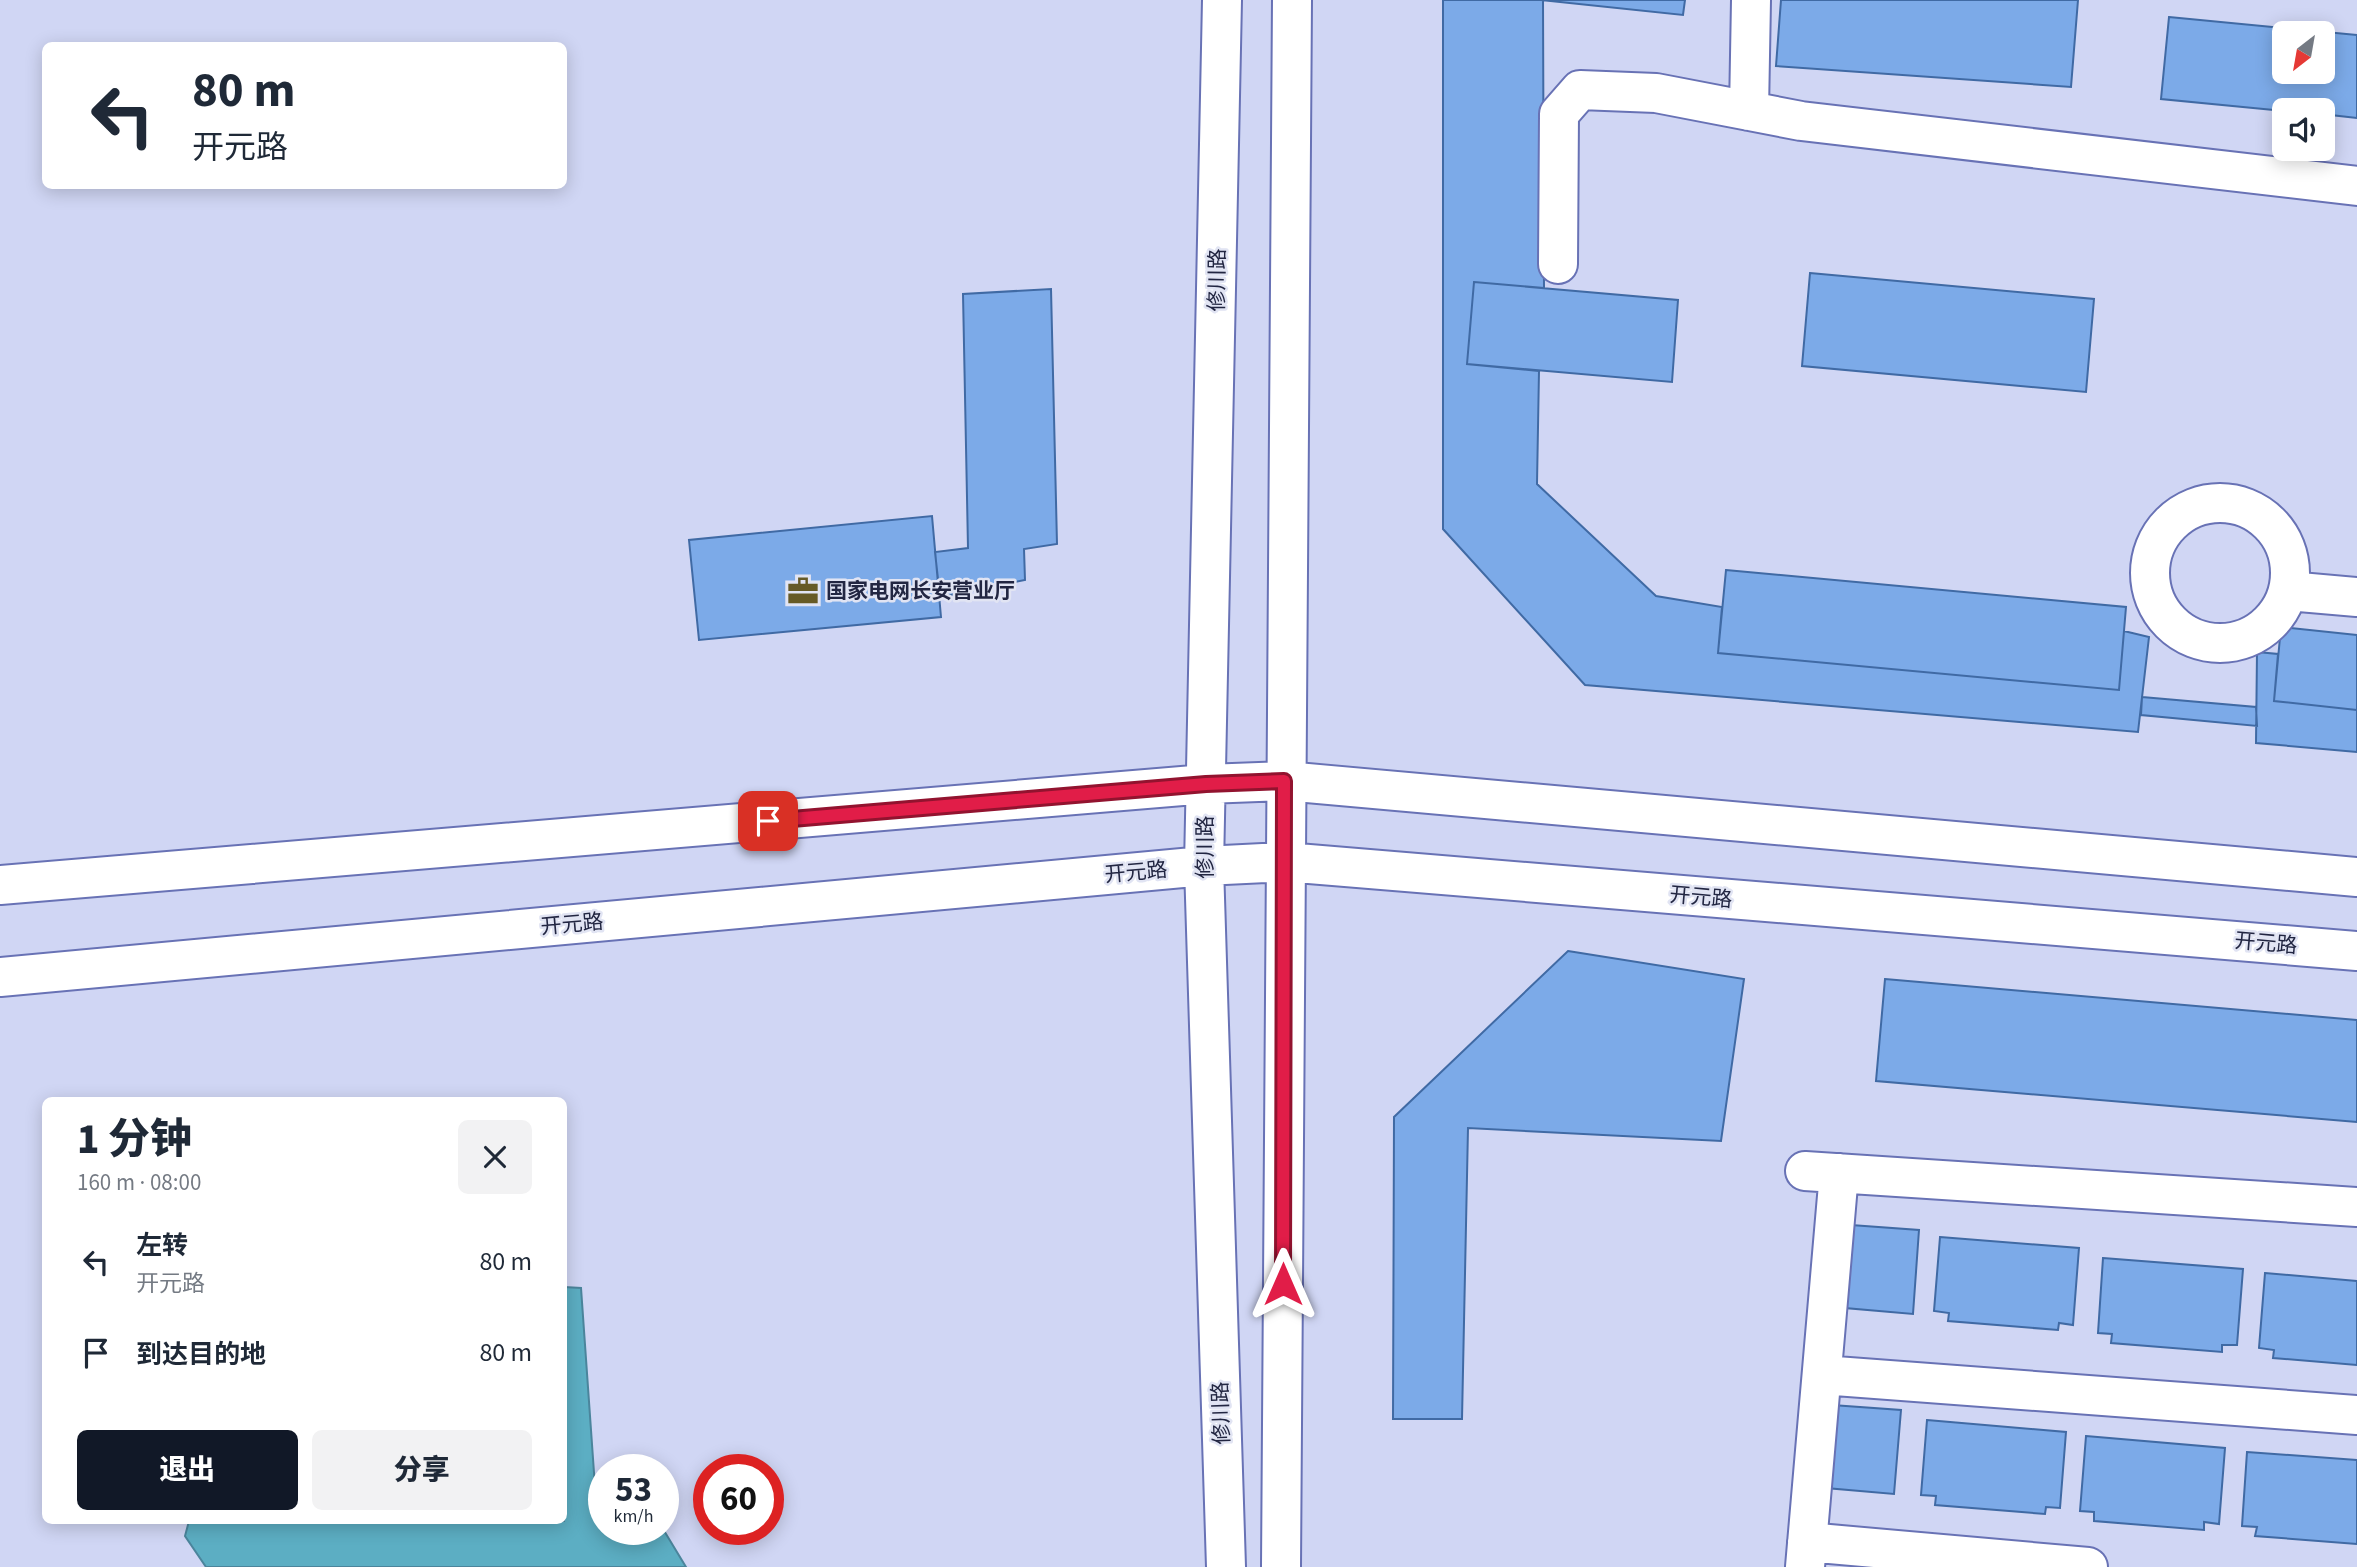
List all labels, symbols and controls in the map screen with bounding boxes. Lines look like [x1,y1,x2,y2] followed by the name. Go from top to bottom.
[2272,21,2334,84] north arrow
[2272,21,2335,161] map controls
[192,56,296,126] text: 80 m
[77,70,168,161] icon: left
[2272,98,2335,161] button: sound
[192,125,288,171] text: 开元路
[1201,248,1233,312] street label: 修川路
[786,574,820,608] office icon: 国家电网长安营业厅
[826,576,1015,606] place label: 国家电网长安营业厅
[738,791,798,851] pin
[749,802,787,840] icon: arrive
[1190,816,1220,879] street label: 修川路
[1103,854,1169,890] street label: 开元路
[1668,879,1734,915] street label: 开元路
[539,906,605,942] street label: 开元路
[2233,925,2299,961] street label: 开元路
[77,1110,192,1170] text: 1 分钟
[458,1120,532,1194] button: close
[77,1166,201,1199] text: 160 m · 08:00
[136,1227,188,1264] text: 左转
[77,1243,115,1281] icon: left
[479,1243,532,1280] text: 80 m
[1246,1247,1320,1321] position arrow
[136,1267,205,1300] text: 开元路
[77,1334,115,1372] icon: arrive
[479,1334,532,1371] text: 80 m
[136,1336,266,1373] text: 到达目的地
[1205,1381,1237,1445] street label: 修川路
[77,1430,298,1510] button: 退出
[312,1430,532,1510] button: 分享
[693,1454,784,1545] speed limit sign: 60
[615,1465,652,1515] text: 53
[614,1504,653,1529] text: km/h

